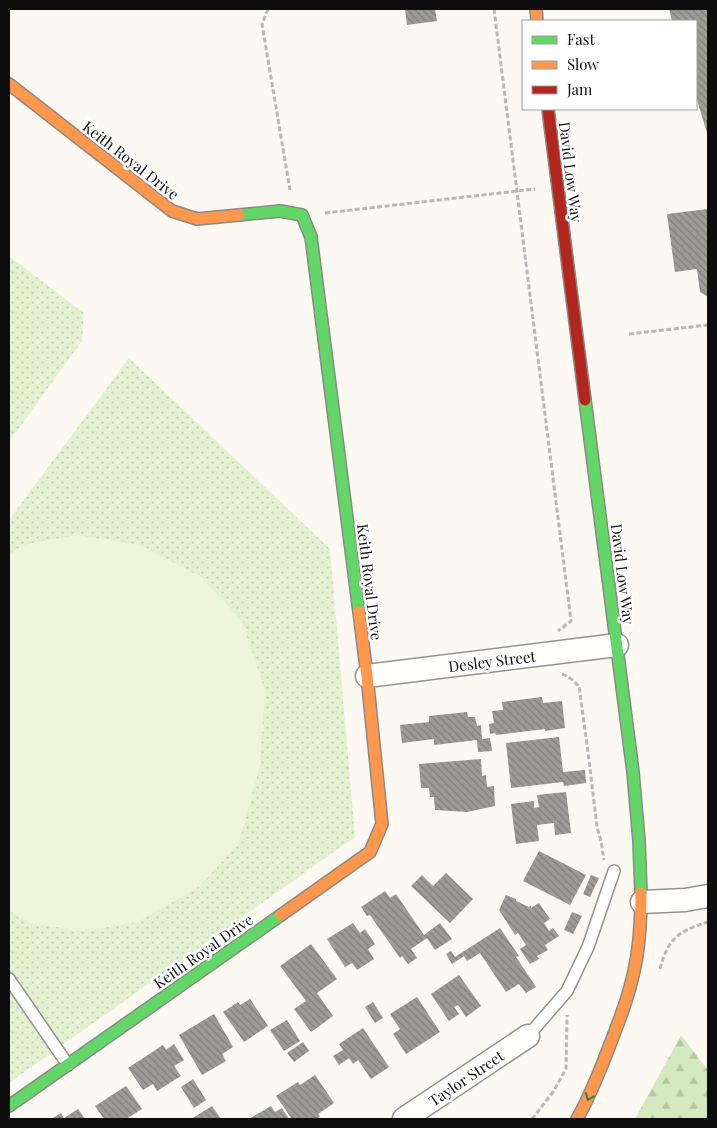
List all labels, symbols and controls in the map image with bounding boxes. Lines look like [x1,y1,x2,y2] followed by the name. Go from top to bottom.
[522,20,697,110] legend
[567,29,596,49] text: Fast
[567,54,599,74] text: Slow
[566,79,593,99] text: Jam
[79,116,183,204] street label: Keith Royal Drive
[555,120,587,224] street label: David Low Way
[607,522,639,626] street label: David Low Way
[353,523,387,641] street label: Keith Royal Drive
[447,646,538,676] street label: Desley Street
[149,909,257,993] street label: Keith Royal Drive
[425,1045,508,1110] street label: Taylor Street
[585,1092,595,1101] one-way arrow

